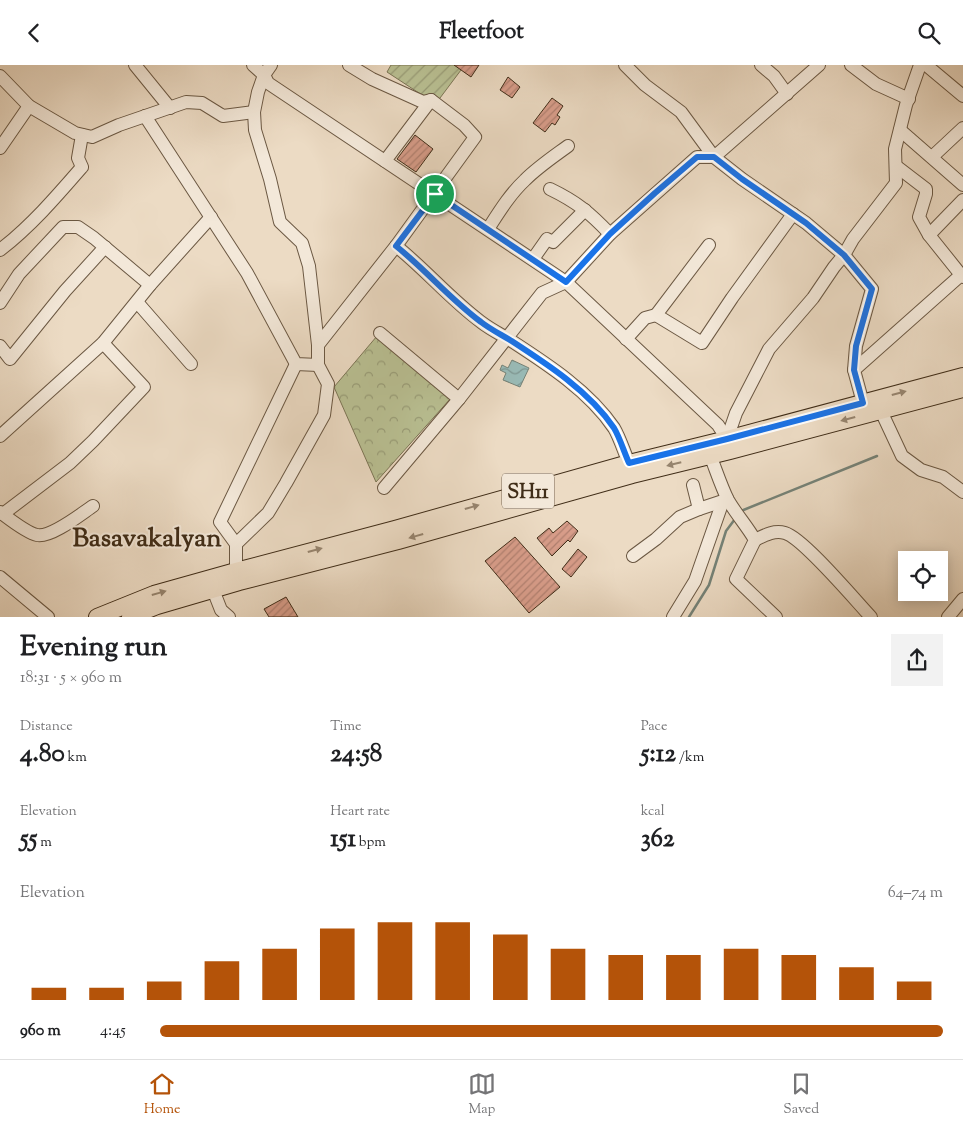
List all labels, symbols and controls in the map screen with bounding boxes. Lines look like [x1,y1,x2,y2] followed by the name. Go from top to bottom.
[439,17,524,49] text: Fleetfoot
[20,19,48,47] icon: back
[915,19,943,47] icon: search
[414,173,456,215] pin
[421,180,449,208] icon: arrive
[892,389,907,397] one-way arrow
[841,416,856,424] one-way arrow
[666,460,682,468] one-way arrow
[502,473,554,509] road number: SH11
[465,503,480,511] one-way arrow
[72,521,222,558] district label: Basavakalyan
[409,532,424,540] one-way arrow
[308,546,323,554] one-way arrow
[898,551,948,601] map controls
[898,551,948,601] button: locate
[151,589,166,597] one-way arrow
[20,628,167,668] text: Evening run
[891,634,943,686] button: share
[20,667,122,690] text: 18:31 · 5 × 960 m
[20,717,73,737] text: Distance
[330,717,361,737] text: Time
[641,717,667,737] text: Pace
[20,737,65,773] text: 4.80
[330,737,382,773] text: 24:58
[641,737,676,773] text: 5:12
[65,748,87,768] text: km
[676,748,704,768] text: /km
[20,802,77,822] text: Elevation
[330,802,390,822] text: Heart rate
[641,802,665,822] text: kcal
[20,822,37,858] text: 55
[330,822,356,858] text: 151
[641,822,674,858] text: 362
[37,833,52,853] text: m
[356,833,386,853] text: bpm
[20,882,85,905] text: Elevation
[888,882,943,905] text: 64–74 m
[20,1020,61,1043] text: 960 m
[100,1020,126,1043] text: 4:45
[144,1070,180,1120] tab: Home
[468,1070,496,1120] tab: Map
[783,1070,819,1120] tab: Saved

